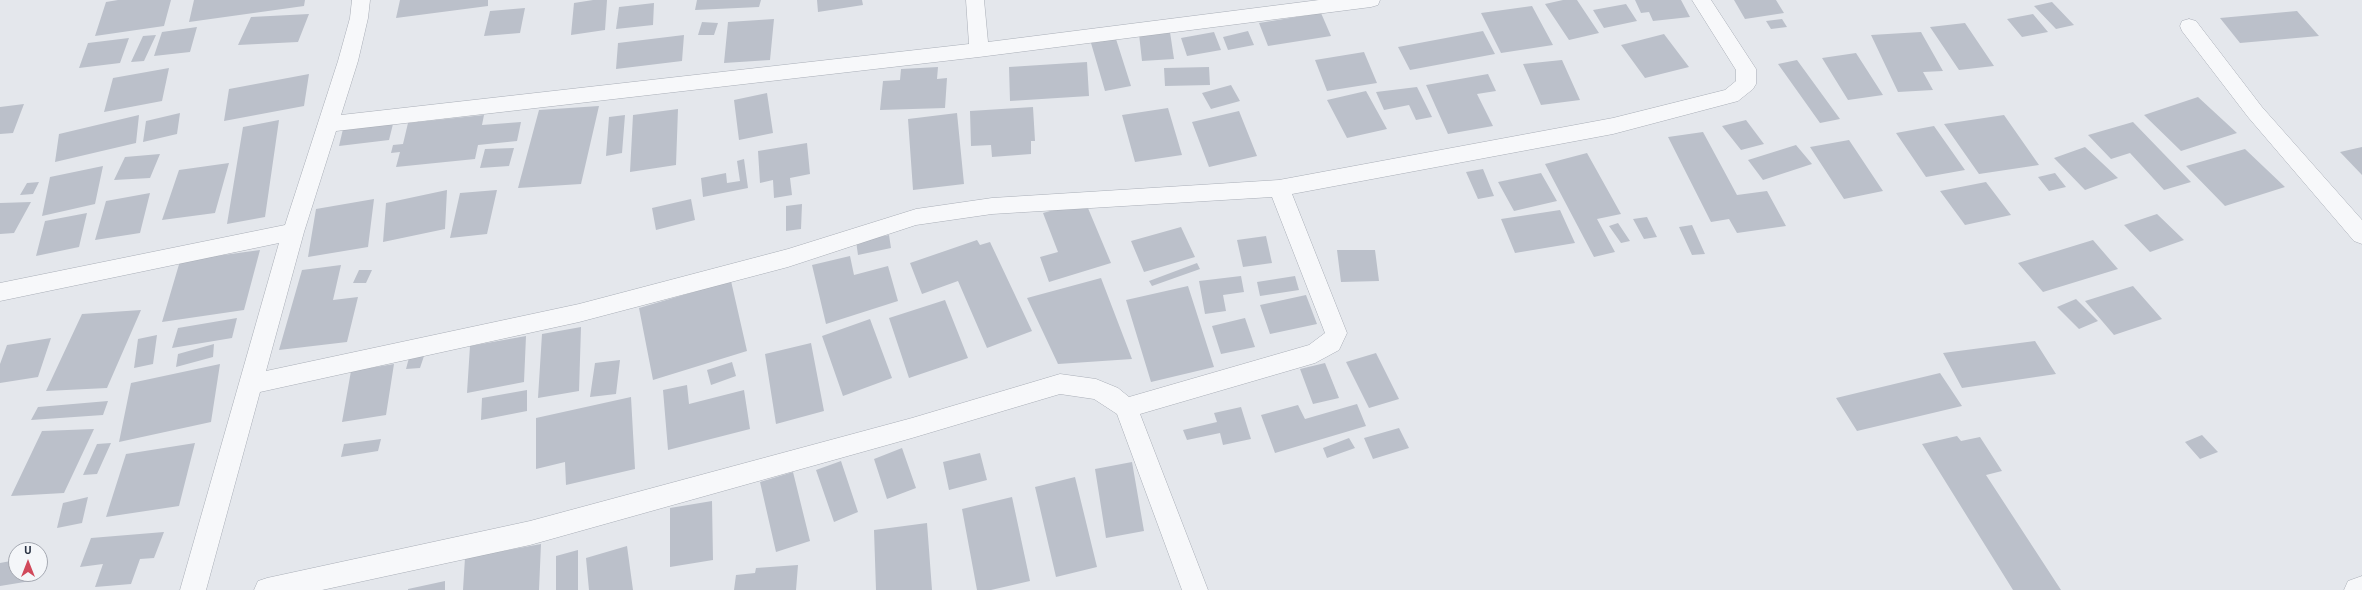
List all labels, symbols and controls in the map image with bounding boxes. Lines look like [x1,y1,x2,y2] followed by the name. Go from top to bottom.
[8,542,48,582] north arrow
[24,544,32,557] text: U

